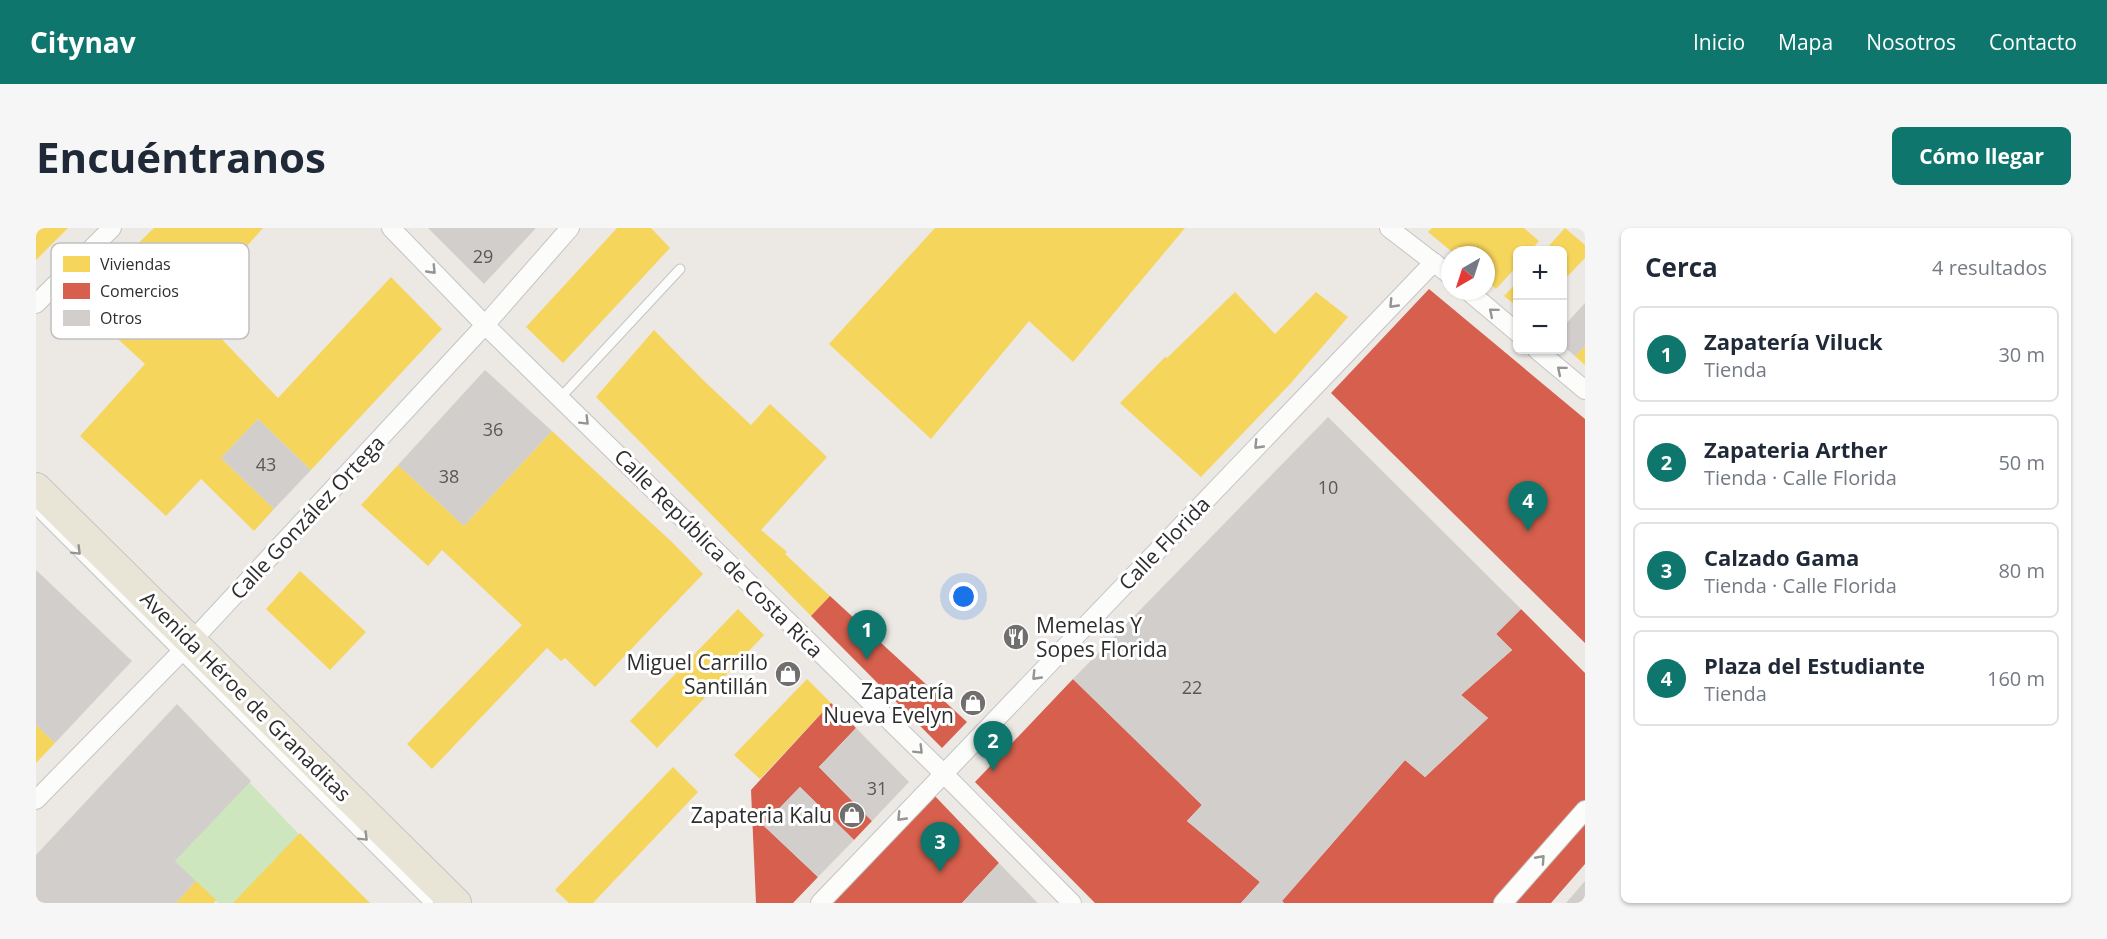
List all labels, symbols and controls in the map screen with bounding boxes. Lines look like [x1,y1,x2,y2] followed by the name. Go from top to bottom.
[30,23,136,61] text: Citynav
[1693,28,1745,56] text: Inicio
[1778,28,1833,56] text: Mapa
[1866,28,1956,56] text: Nosotros
[1989,28,2077,56] text: Contacto
[1892,127,2071,185] button: Cómo llegar
[36,128,326,185] text: Encuéntranos
[51,243,249,339] legend
[473,244,493,268] house number: 29
[1441,246,1495,300] north arrow
[1513,246,1567,354] map controls
[1513,246,1567,300] button: +
[1645,249,1718,285] text: Cerca
[100,253,171,275] text: Viviendas
[1932,254,2047,281] text: 4 resultados
[424,262,435,273] one-way arrow
[100,280,179,302] text: Comercios
[1390,296,1401,307] one-way arrow
[1513,300,1567,354] button: −
[100,307,142,329] text: Otros
[1489,308,1500,319] one-way arrow
[1704,326,1883,356] text: Zapatería Viluck
[1661,341,1672,368] text: 1
[1998,341,2045,368] text: 30 m
[1704,356,1767,383] text: Tienda
[1557,366,1568,377] one-way arrow
[578,414,589,425] one-way arrow
[483,417,503,441] house number: 36
[224,429,390,605] street label: Calle González Ortega
[1704,434,1888,464] text: Zapateria Arther
[1255,437,1266,448] one-way arrow
[609,443,829,663] street label: Calle República de Costa Rica
[1661,449,1672,476] text: 2
[1998,449,2045,476] text: 50 m
[256,452,276,476] house number: 43
[439,464,459,488] house number: 38
[1704,464,1897,491] text: Tienda · Calle Florida
[1318,475,1338,499] house number: 10
[1508,482,1548,531] pin: 4
[1112,490,1216,596] street label: Calle Florida
[1704,542,1859,572] text: Calzado Gama
[70,543,81,554] one-way arrow
[1661,557,1672,584] text: 3
[1998,557,2045,584] text: 80 m
[1704,572,1897,599] text: Tienda · Calle Florida
[949,582,978,611] your location
[135,585,357,807] street label: Avenida Héroe de Granaditas
[848,610,886,660] pin: 1
[1036,611,1167,663] place label: Memelas Y Sopes Florida
[1001,622,1031,652] restaurant icon: Memelas Y Sopes Florida
[626,648,768,700] place label: Miguel Carrillo Santillán
[1704,650,1925,680] text: Plaza del Estudiante
[773,659,803,689] shop icon: Miguel Carrillo Santillán
[1661,665,1672,692] text: 4
[1987,665,2045,692] text: 160 m
[1033,669,1044,680] one-way arrow
[1182,675,1202,699] house number: 22
[823,677,954,729] place label: Zapatería Nueva Evelyn
[1704,680,1767,707] text: Tienda
[958,688,988,718] shop icon: Zapatería Nueva Evelyn
[974,722,1012,771] pin: 2
[912,742,923,753] one-way arrow
[867,776,887,800] house number: 31
[837,800,867,830] shop icon: Zapateria Kalu
[691,801,832,829] place label: Zapateria Kalu
[898,810,909,821] one-way arrow
[920,822,960,872] pin: 3
[356,830,367,841] one-way arrow
[1534,855,1545,866] one-way arrow

